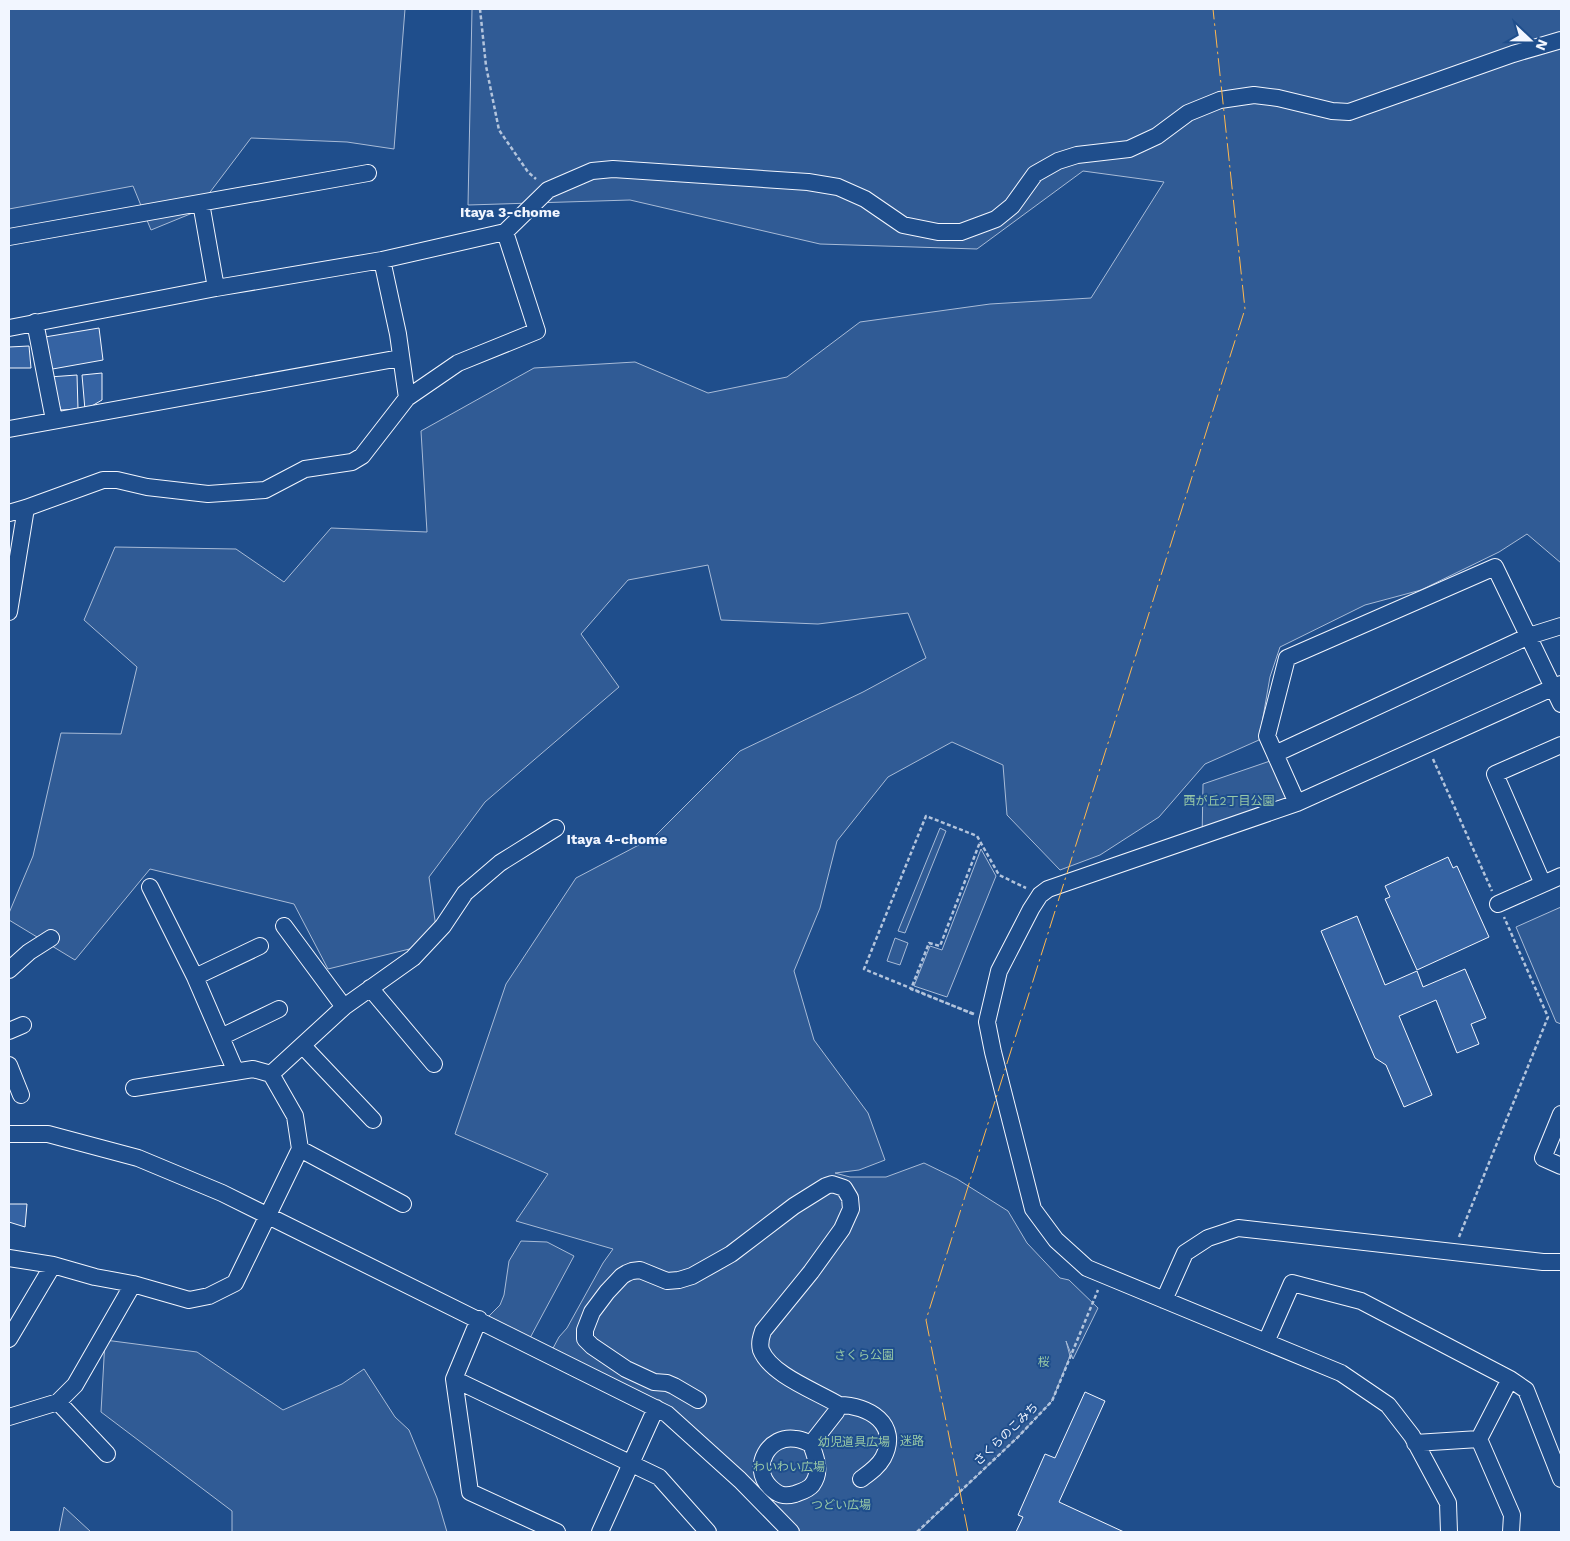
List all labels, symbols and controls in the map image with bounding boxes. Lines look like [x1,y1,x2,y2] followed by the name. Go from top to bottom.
[1505,15,1555,65] north arrow
[1533,37,1551,53] text: N
[460,204,560,220] district label: Itaya 3-chome
[1184,794,1275,808] park label: 西が丘2丁目公園
[567,831,667,847] district label: Itaya 4-chome
[834,1348,894,1362] park label: さくら公園
[1038,1355,1050,1369] park label: 桜
[971,1400,1041,1468] street label: さくらのこみち
[900,1434,924,1448] park label: 迷路
[818,1435,890,1449] park label: 幼児道具広場
[753,1460,825,1474] park label: わいわい広場
[811,1498,871,1512] park label: つどい広場

